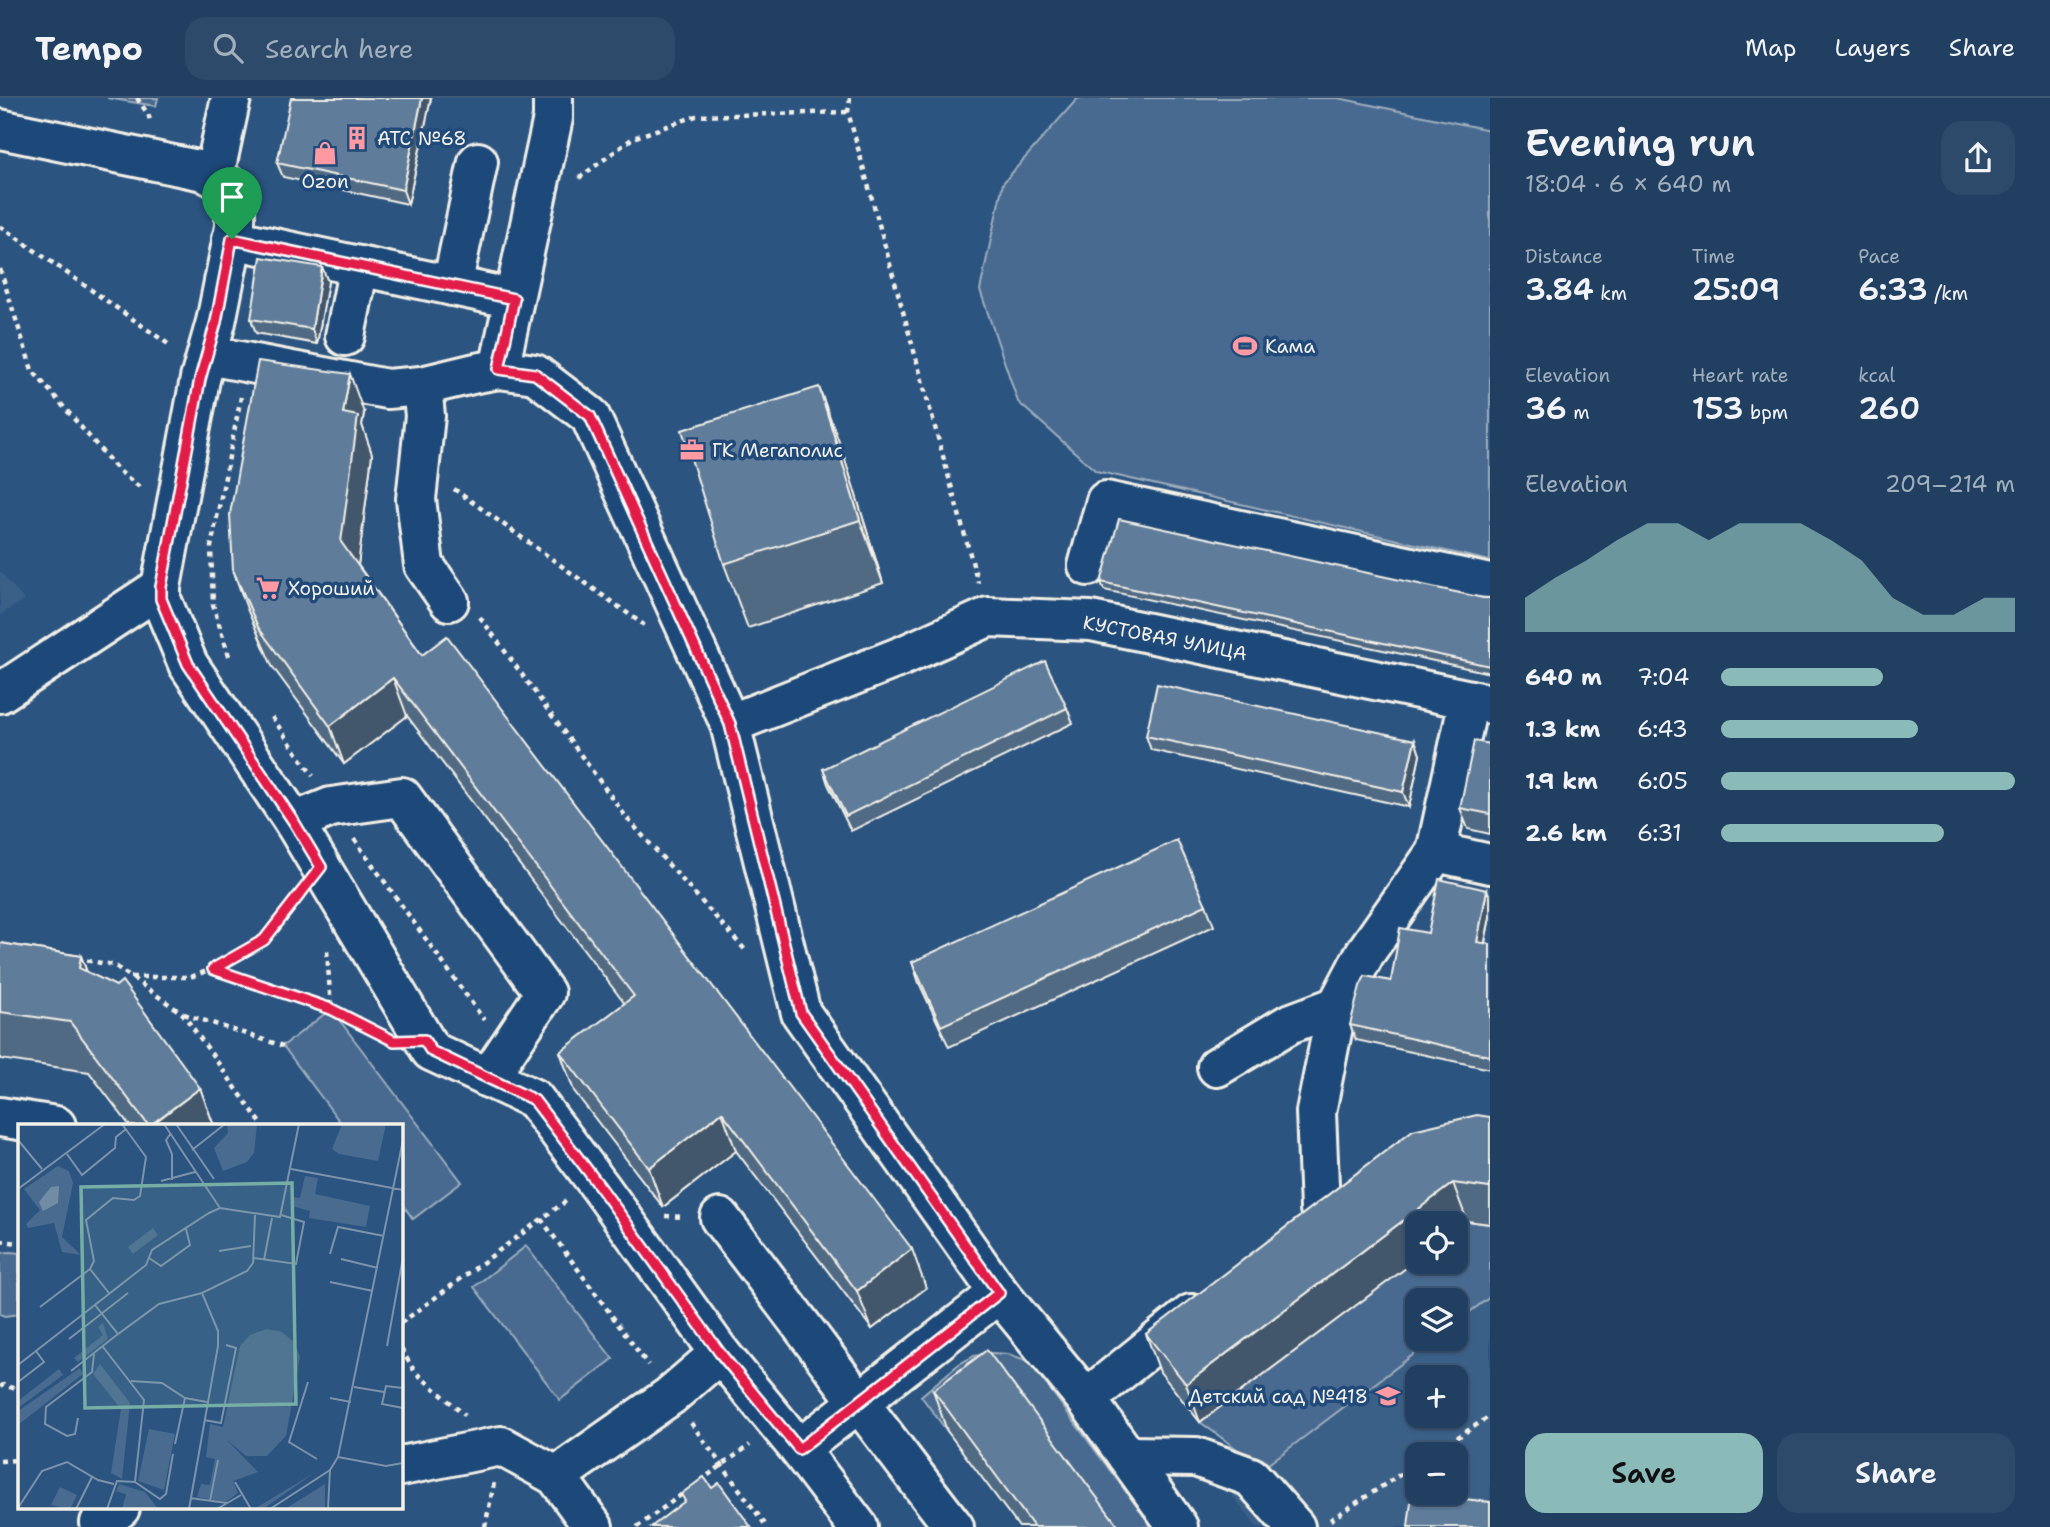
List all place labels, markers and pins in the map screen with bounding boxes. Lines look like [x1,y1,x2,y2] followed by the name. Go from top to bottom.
[343,124,371,152] building icon: АТС №68
[377,126,467,151] place label: АТС №68
[311,139,339,167] shop icon: Ozon
[202,167,262,239] pin
[301,169,349,194] place label: Ozon
[1231,332,1259,360] sports icon: Кама
[1265,334,1315,359] place label: Кама
[678,436,706,464] office icon: ГК Мегаполис
[712,438,843,463] place label: ГК Мегаполис
[254,574,282,602] supermarket icon: Хороший
[288,576,375,601] place label: Хороший
[1374,1382,1402,1410] school or university icon: Детский сад №418
[1188,1384,1368,1409] place label: Детский сад №418

